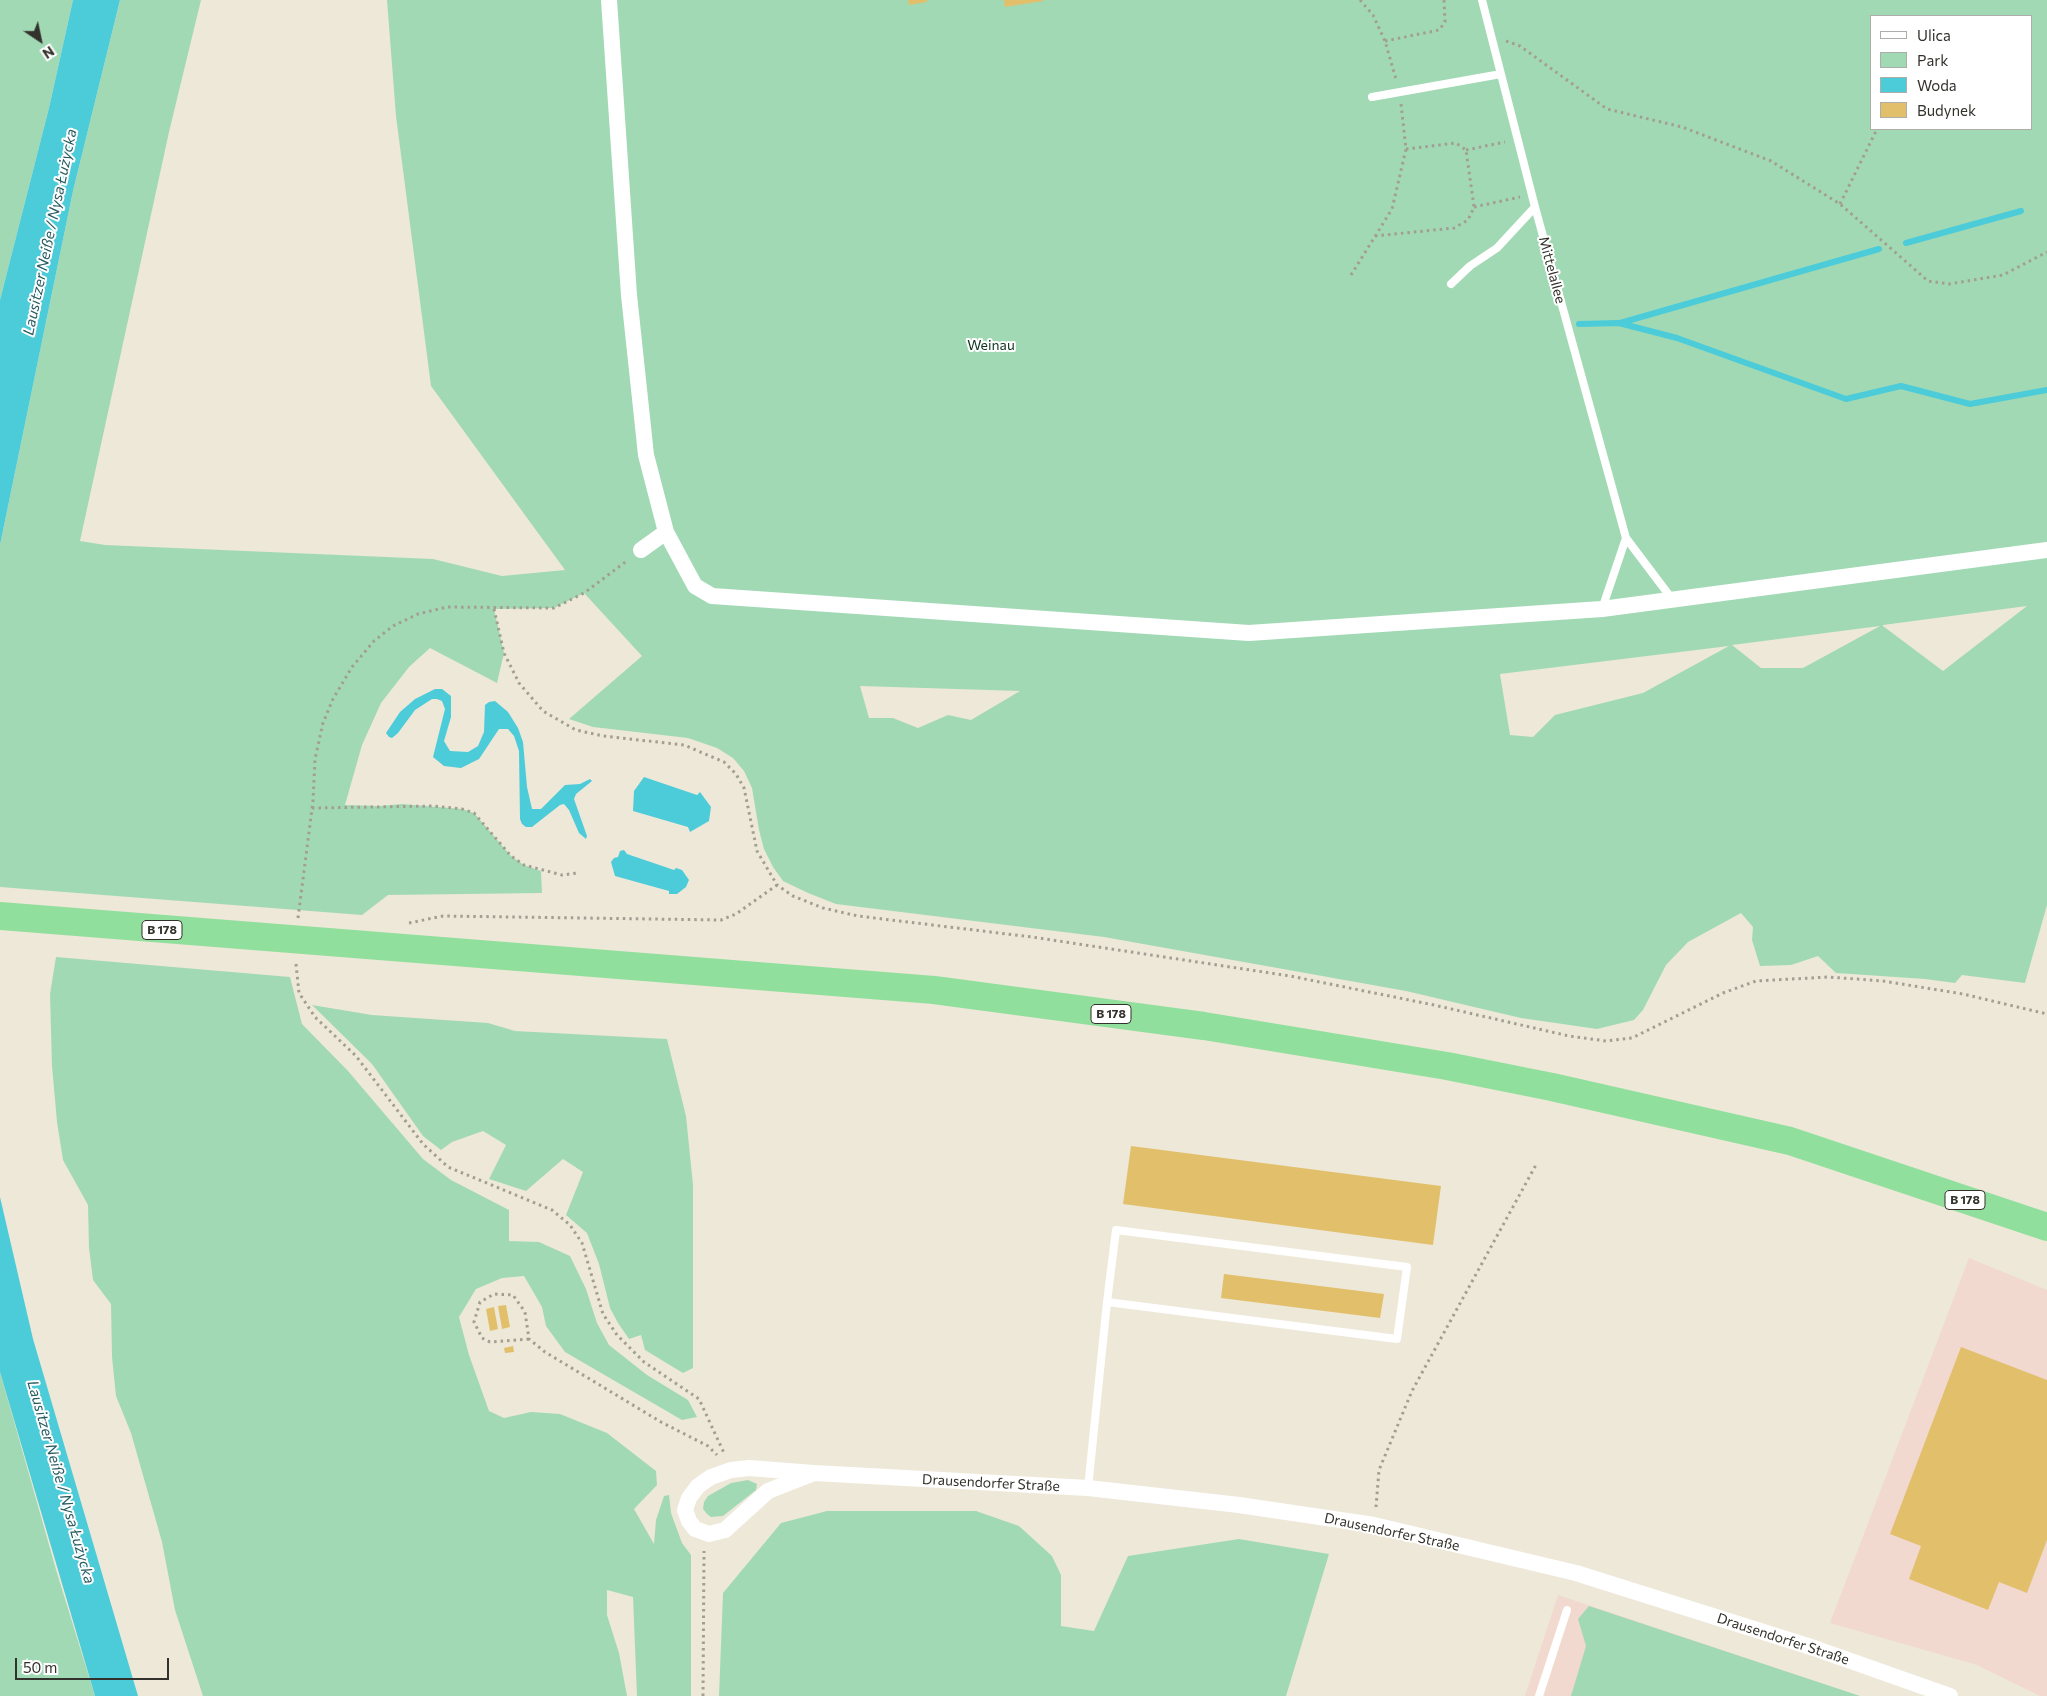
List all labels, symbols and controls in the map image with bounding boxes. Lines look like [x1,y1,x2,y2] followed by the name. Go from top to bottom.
[15,15,65,65] north arrow
[1870,15,2032,130] legend
[1917,26,1951,44] text: Ulica
[40,43,58,63] text: N
[1917,51,1948,69] text: Park
[1917,76,1957,94] text: Woda
[1917,101,1976,119] text: Budynek
[19,127,81,337] water label: Lausitzer Neiße / Nysa Łużycka
[1535,235,1569,305] street label: Mittelallee
[967,337,1015,353] park label: Weinau
[142,920,182,940] road number: B 178
[1091,1004,1131,1024] road number: B 178
[1945,1190,1985,1210] road number: B 178
[23,1378,99,1586] water label: Lausitzer Neiße / Nysa Łużycka
[922,1471,1060,1495] street label: Drausendorfer Straße
[1323,1509,1461,1555] street label: Drausendorfer Straße
[1715,1610,1851,1668] street label: Drausendorfer Straße
[18,1648,171,1680] scale bar
[23,1658,57,1676] text: 50 m

